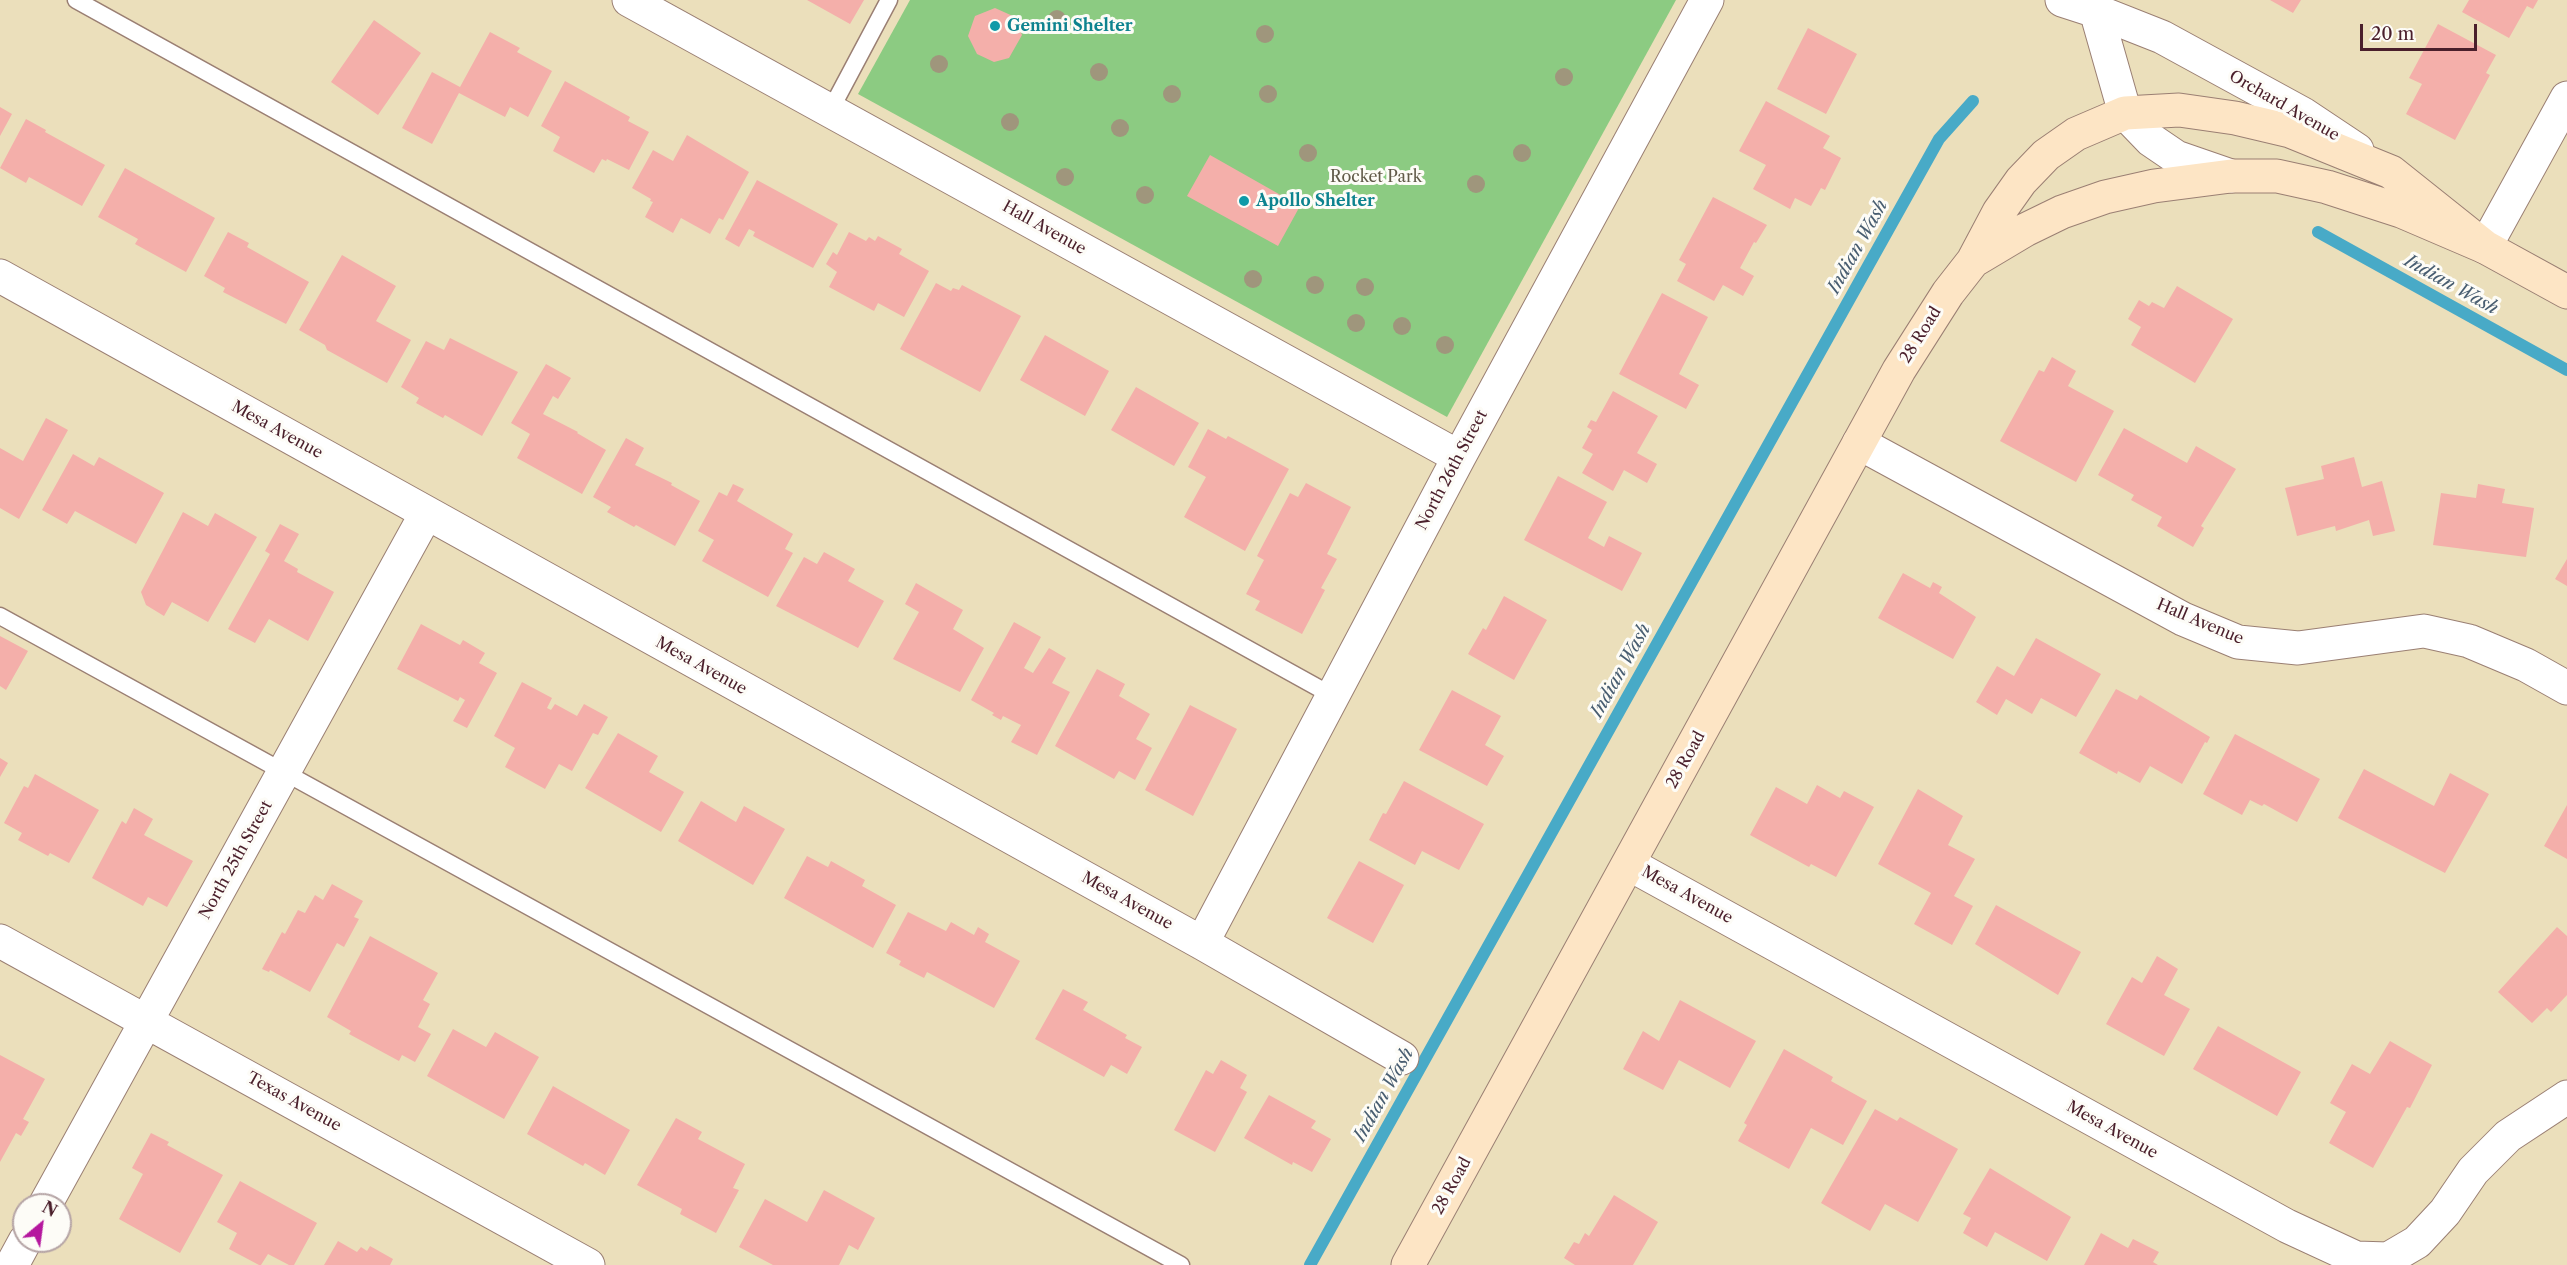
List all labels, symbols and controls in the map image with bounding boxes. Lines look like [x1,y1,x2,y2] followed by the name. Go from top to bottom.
[2363,12,2480,50] scale bar
[1007,16,1133,36] place label: Gemini Shelter
[988,19,1002,33] marker: Gemini Shelter
[2371,23,2414,45] text: 20 m
[2225,67,2343,145] street label: Orchard Avenue
[1330,167,1422,187] park label: Rocket Park
[1256,191,1375,211] place label: Apollo Shelter
[1237,194,1251,208] marker: Apollo Shelter
[1823,196,1893,298] water label: Indian Wash
[999,197,1089,259] street label: Hall Avenue
[2400,250,2502,320] water label: Indian Wash
[1896,303,1946,367] street label: 28 Road
[228,397,326,463] street label: Mesa Avenue
[1412,407,1492,533] street label: North 26th Street
[2154,595,2246,649] street label: Hall Avenue
[1586,620,1656,722] water label: Indian Wash
[652,633,750,699] street label: Mesa Avenue
[1662,728,1710,792] street label: 28 Road
[195,797,277,923] street label: North 25th Street
[1638,862,1736,928] street label: Mesa Avenue
[1078,868,1176,934] street label: Mesa Avenue
[1349,1044,1419,1146] water label: Indian Wash
[244,1068,344,1136] street label: Texas Avenue
[2063,1097,2161,1163] street label: Mesa Avenue
[1428,1154,1476,1218] street label: 28 Road
[12,1193,72,1253] north arrow
[39,1197,61,1221] text: N

